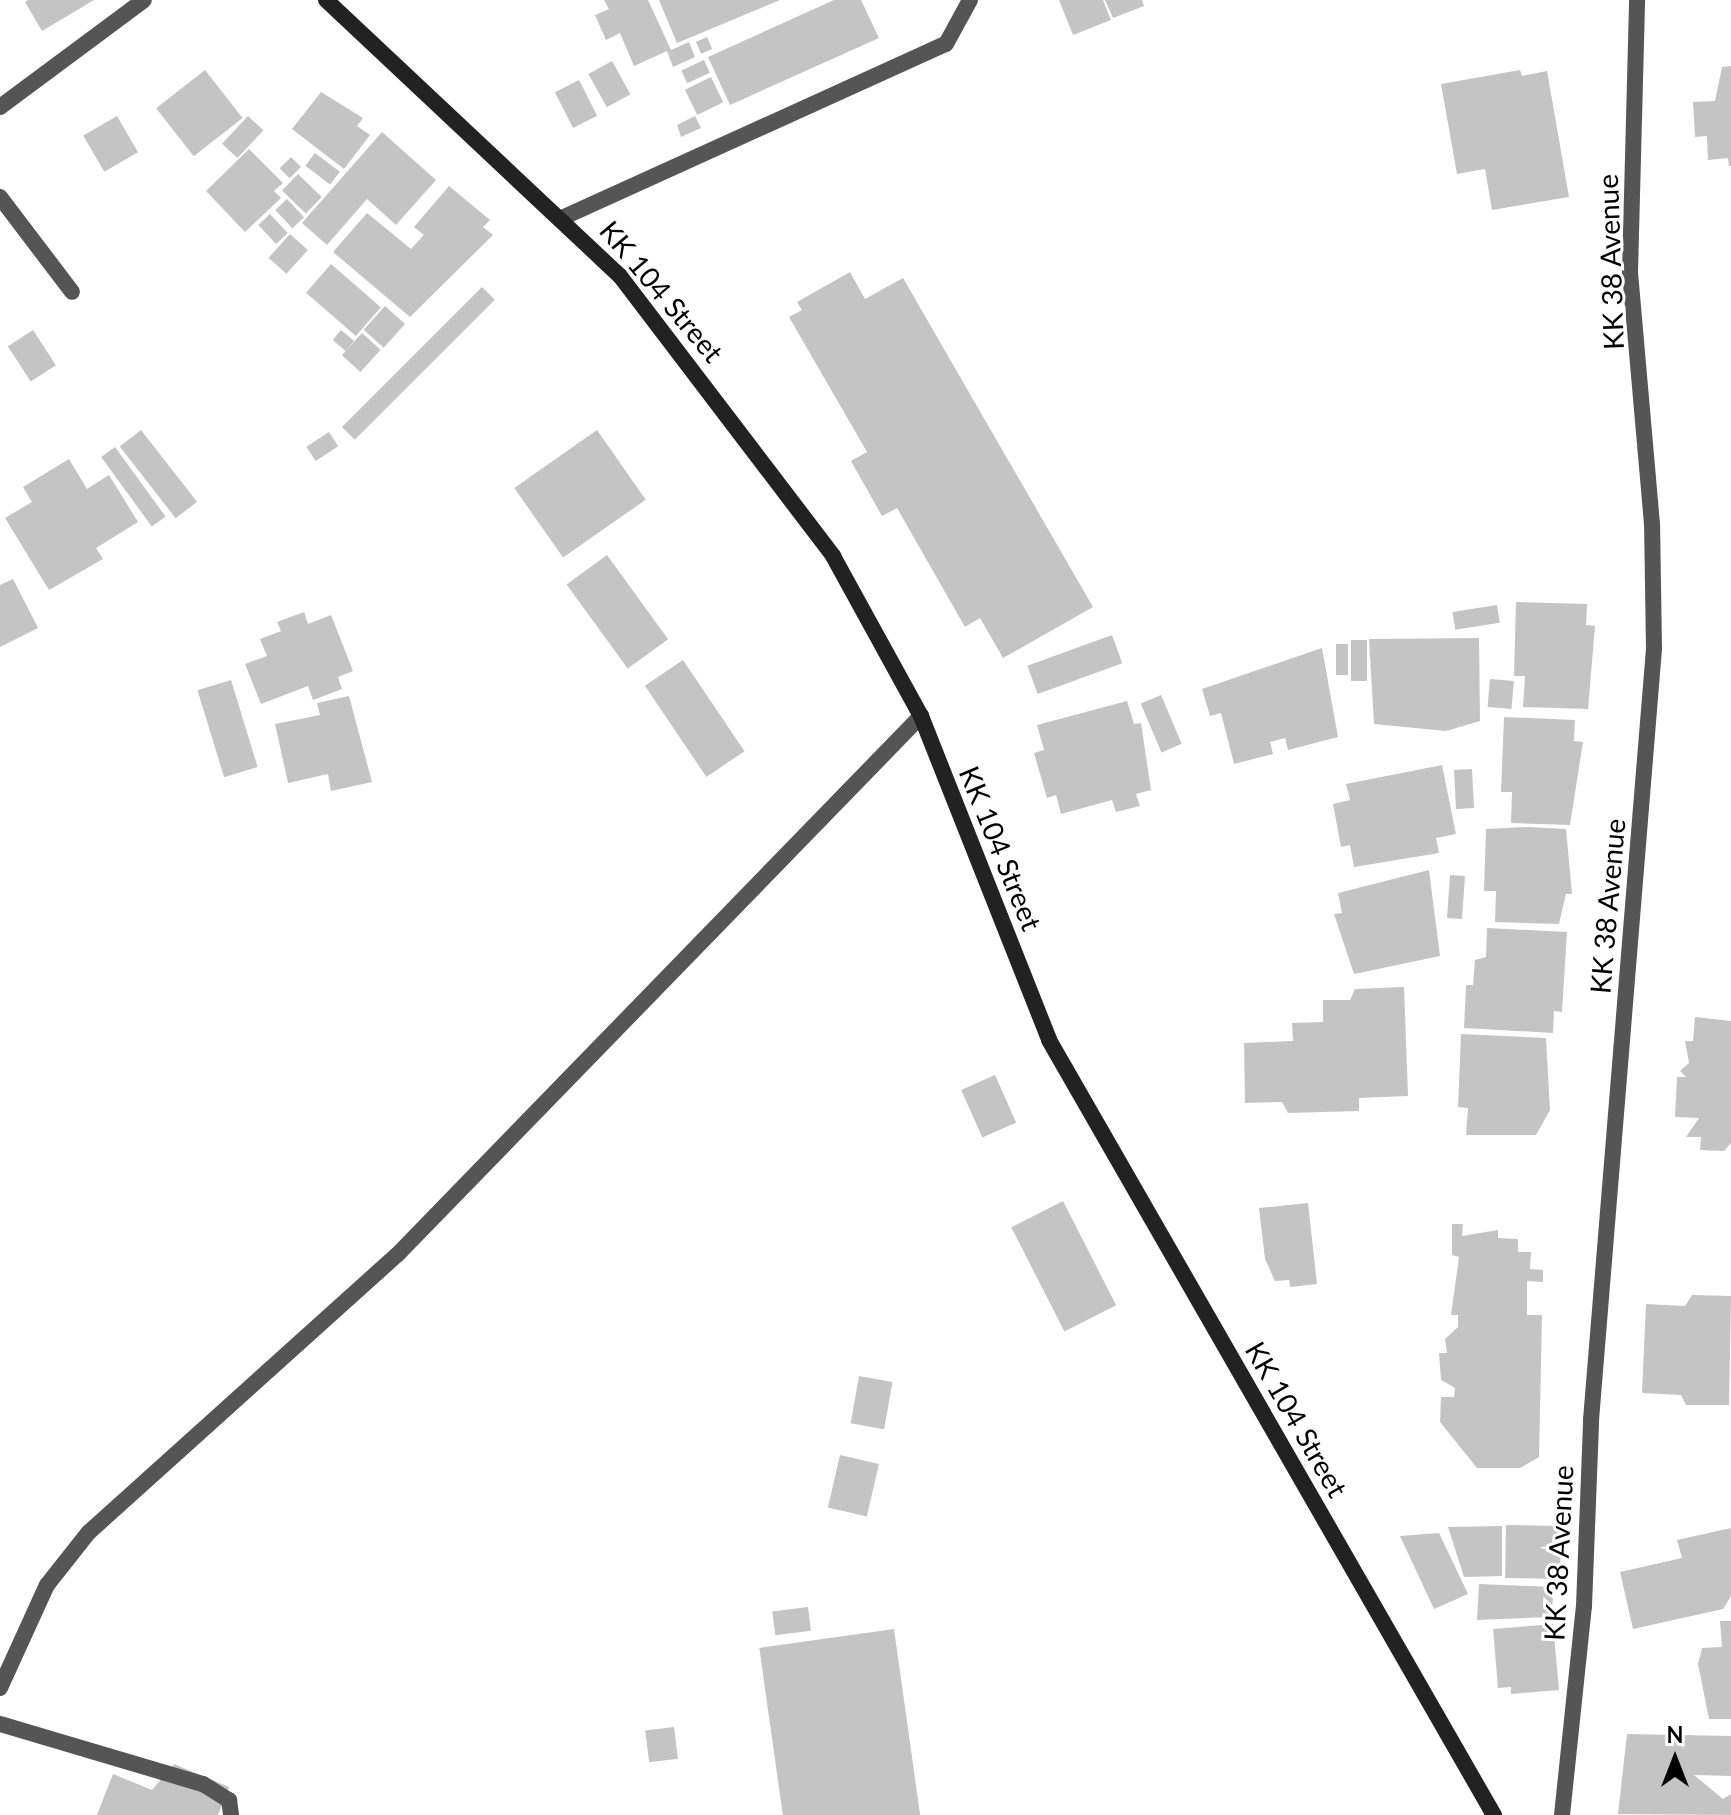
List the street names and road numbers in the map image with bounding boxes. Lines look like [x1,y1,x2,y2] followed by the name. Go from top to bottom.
[1590,173,1630,351] street label: KK 38 Avenue
[593,214,731,368] street label: KK 104 Street
[953,761,1049,935] street label: KK 104 Street
[1583,817,1631,995] street label: KK 38 Avenue
[1239,1335,1355,1503] street label: KK 104 Street
[1537,1464,1579,1642] street label: KK 38 Avenue

